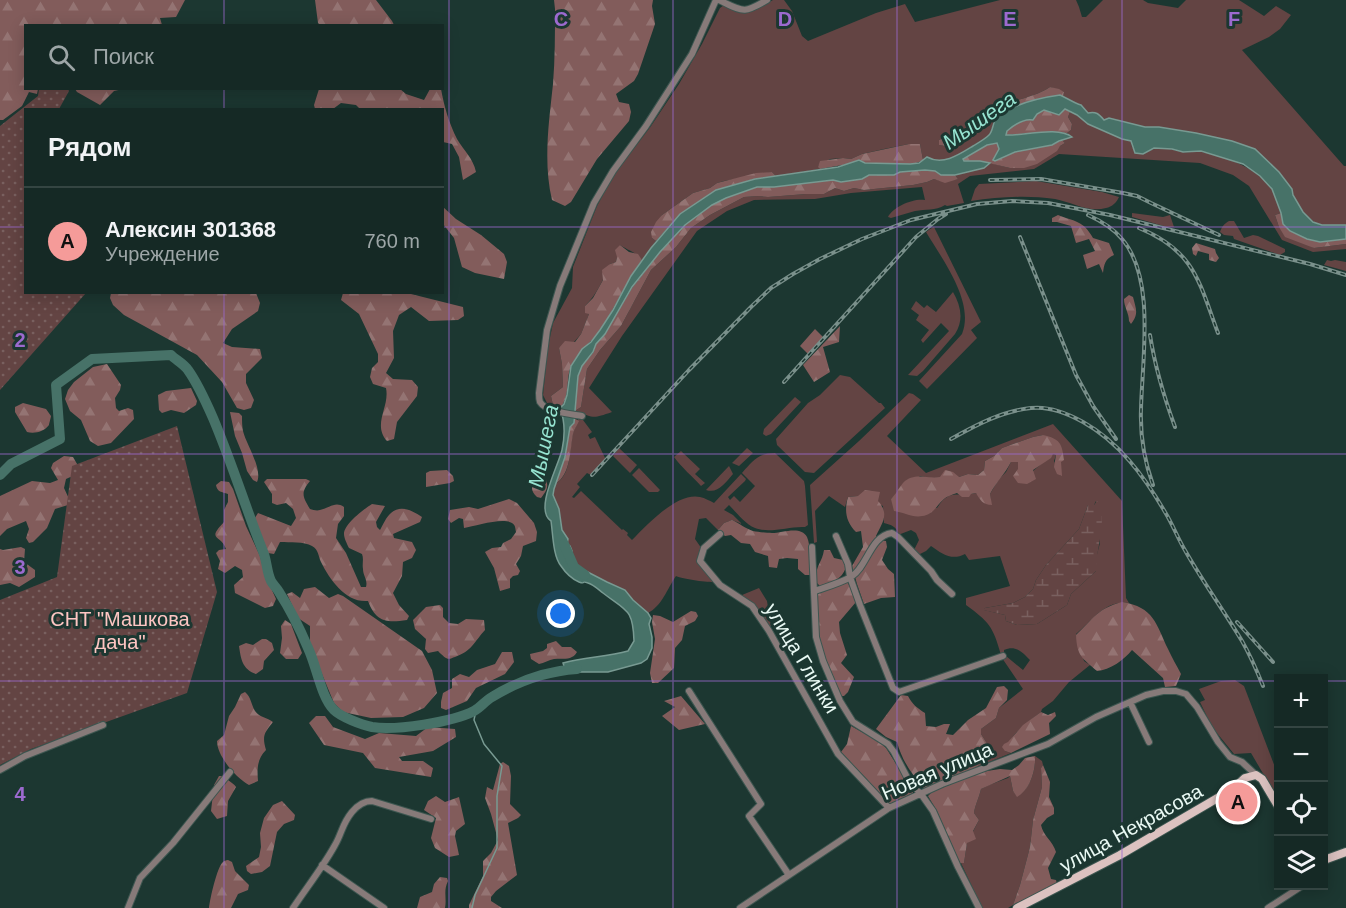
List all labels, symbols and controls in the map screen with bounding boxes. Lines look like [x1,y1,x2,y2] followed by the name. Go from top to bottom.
[554,8,568,30] text: C
[778,8,792,30] text: D
[1003,8,1017,30] text: E
[1228,8,1240,30] text: F
[24,24,444,90] search box
[45,41,78,74] icon: search
[93,44,154,69] text: Поиск
[938,87,1020,153] water label: Мышега
[48,132,131,162] text: Рядом
[105,217,276,242] text: Алексин 301368
[60,230,75,252] text: A
[364,230,420,252] text: 760 m
[105,243,220,265] text: Учреждение
[14,329,26,351] text: 2
[524,403,562,489] water label: Мышега
[14,556,26,578] text: 3
[546,599,575,628] your location
[761,599,843,717] street label: улица Глинки
[50,608,191,653] park label: СНТ "Машкова дача"
[1274,674,1328,890] map controls
[1274,674,1328,728] button: +
[1274,728,1328,782] button: −
[878,737,997,804] street label: Новая улица
[1056,779,1207,876] street label: улица Некрасова
[1218,780,1258,824] pin: A
[1274,782,1328,836] button: locate
[14,783,26,805] text: 4
[1274,836,1328,890] button: layers

